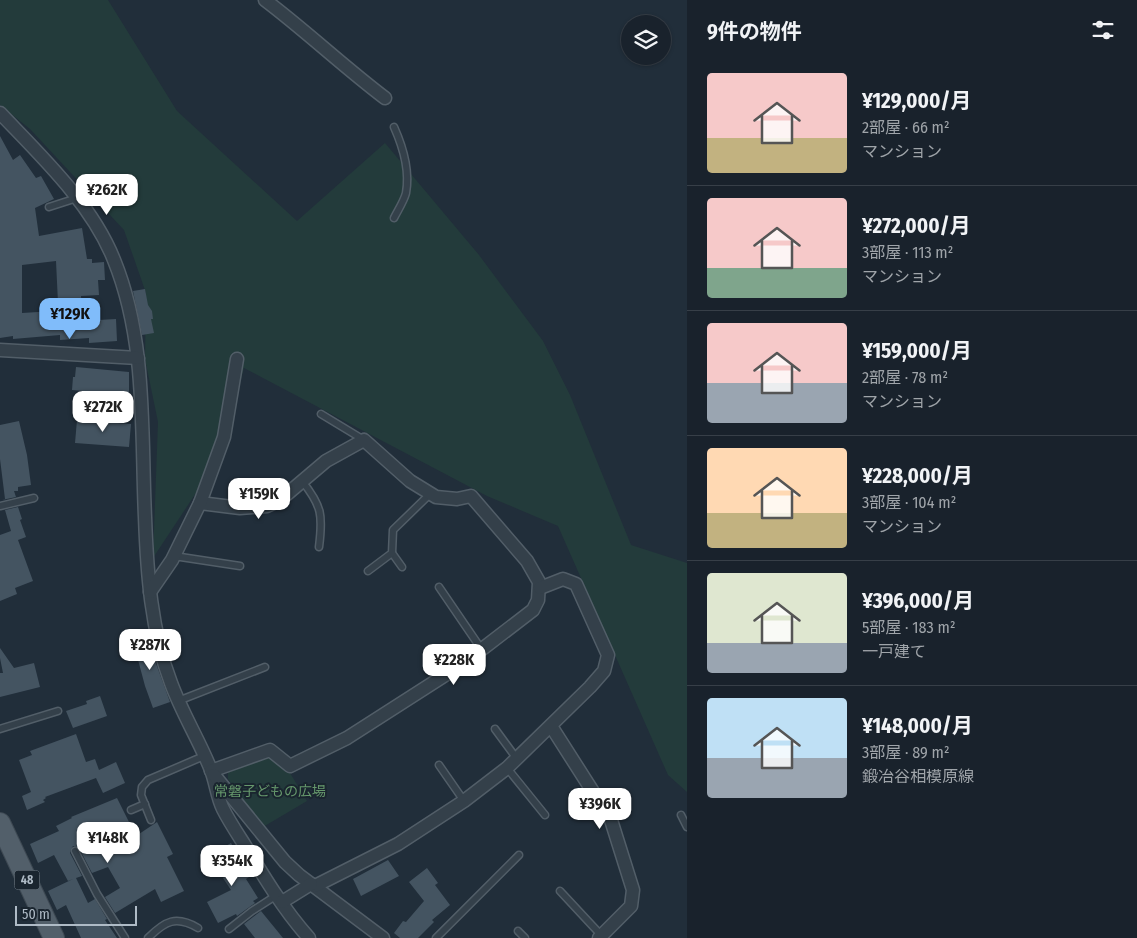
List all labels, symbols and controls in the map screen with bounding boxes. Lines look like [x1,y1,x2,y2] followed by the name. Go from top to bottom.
[621,15,671,65] map controls
[621,15,671,65] button: layers
[1089,16,1117,44] icon: filters
[707,19,802,45] text: 9件の物件
[862,88,971,114] text: ¥129,000/月
[747,93,807,153] icon: home
[862,118,950,137] text: 2部屋 · 66 m²
[862,142,942,161] text: マンション
[72,174,142,216] pin: ¥262K
[87,180,127,199] text: ¥262K
[862,213,970,239] text: ¥272,000/月
[747,218,807,278] icon: home
[862,243,953,262] text: 3部屋 · 113 m²
[862,267,942,286] text: マンション
[35,298,105,340] pin: ¥129K
[50,304,90,323] text: ¥129K
[862,338,972,364] text: ¥159,000/月
[747,343,807,403] icon: home
[862,368,948,387] text: 2部屋 · 78 m²
[68,390,138,433] pin: ¥272K
[862,392,942,411] text: マンション
[84,397,122,416] text: ¥272K
[862,463,973,489] text: ¥228,000/月
[747,468,807,528] icon: home
[224,478,294,520] pin: ¥159K
[239,484,279,503] text: ¥159K
[862,493,956,512] text: 3部屋 · 104 m²
[862,517,942,536] text: マンション
[862,588,974,614] text: ¥396,000/月
[747,593,807,653] icon: home
[862,618,956,637] text: 5部屋 · 183 m²
[115,628,185,671] pin: ¥287K
[130,635,170,654] text: ¥287K
[862,642,926,661] text: 一戸建て
[419,644,489,686] pin: ¥228K
[434,650,474,669] text: ¥228K
[862,713,973,739] text: ¥148,000/月
[747,718,807,778] icon: home
[862,743,949,762] text: 3部屋 · 89 m²
[862,767,974,786] text: 鍛冶谷相模原線
[214,783,326,800] park label: 常磐子どもの広場
[565,788,635,830] pin: ¥396K
[579,794,621,813] text: ¥396K
[73,822,143,864] pin: ¥148K
[88,828,128,847] text: ¥148K
[197,844,267,887] pin: ¥354K
[211,851,253,870] text: ¥354K
[15,870,40,890] road number: 48
[15,903,138,926] scale bar
[22,906,50,923] text: 50 m

